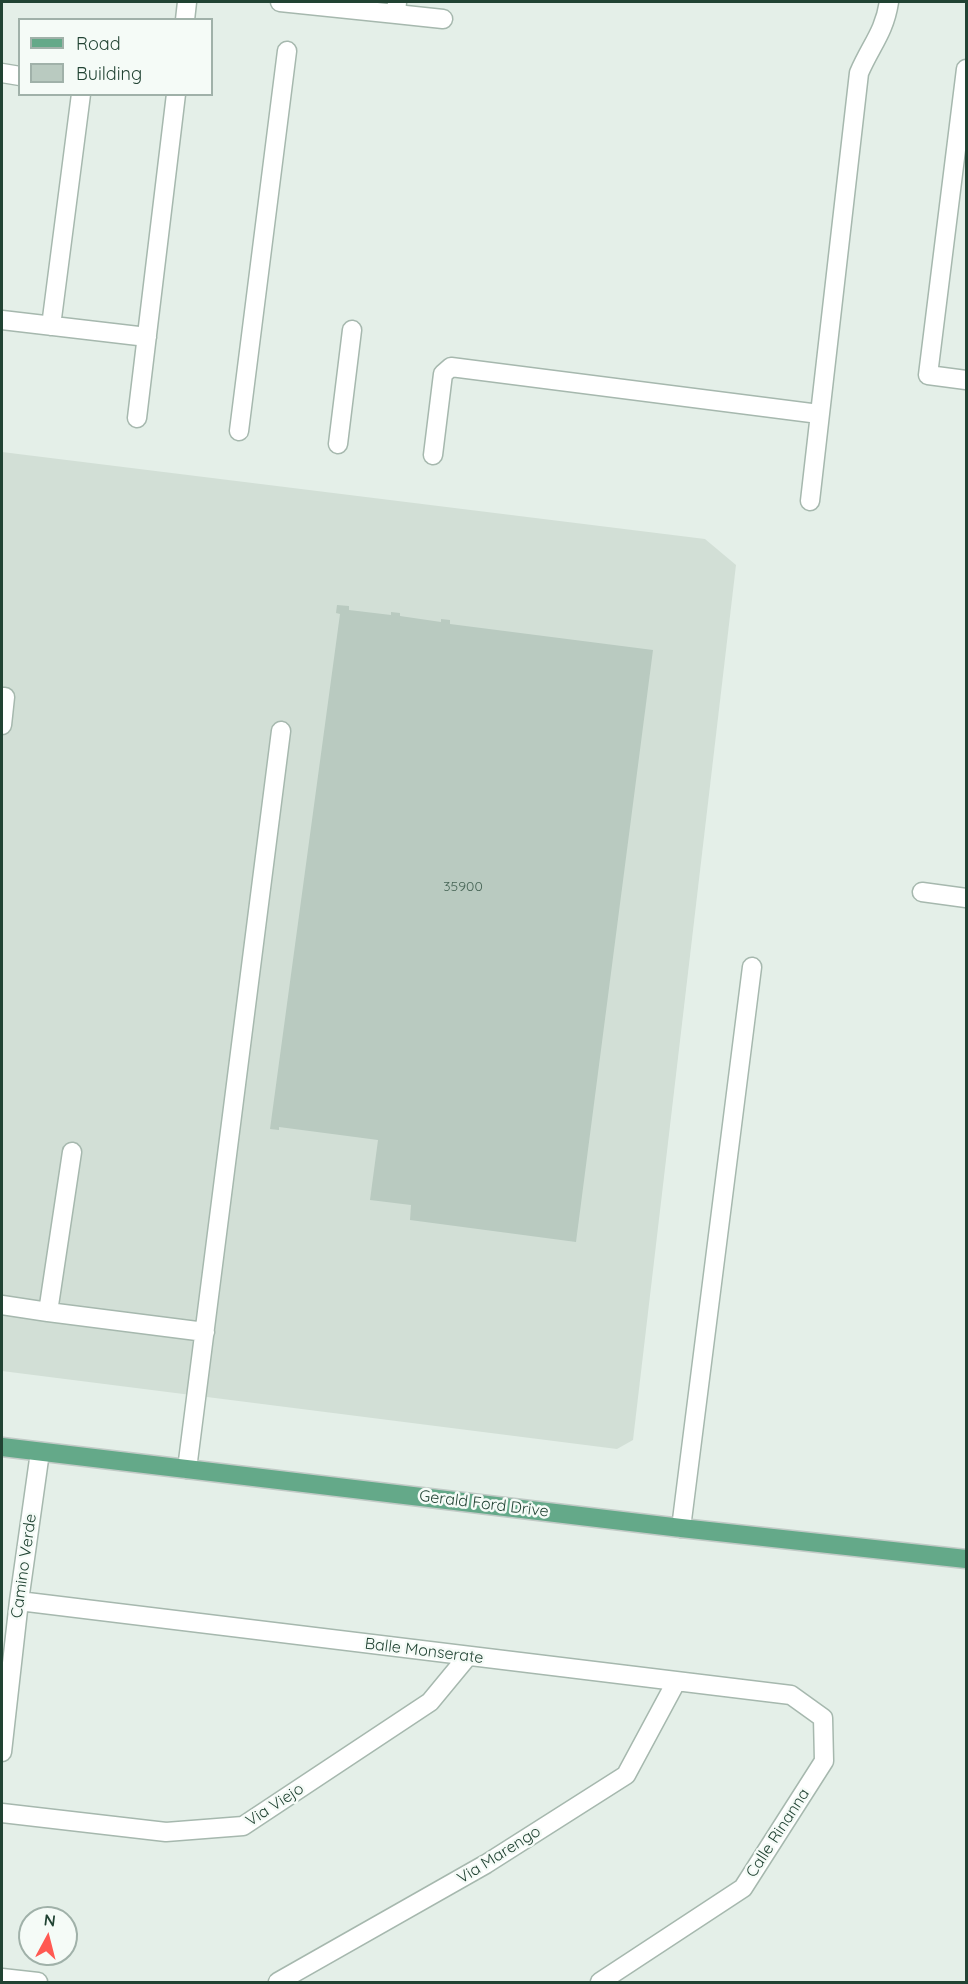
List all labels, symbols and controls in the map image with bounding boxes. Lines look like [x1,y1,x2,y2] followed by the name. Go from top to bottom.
[18,18,213,96] legend
[76,32,121,55] text: Road
[76,62,142,85] text: Building
[443,879,483,895] house number: 35900
[418,1487,550,1521] street label: Gerald Ford Drive
[7,1513,41,1619] street label: Camino Verde
[364,1634,484,1668] street label: Balle Monserate
[242,1779,308,1831] street label: Via Viejo
[742,1785,814,1881] street label: Calle Rinanna
[454,1822,544,1888] street label: Via Marengo
[18,1906,78,1966] north arrow
[43,1909,57,1931] text: N

